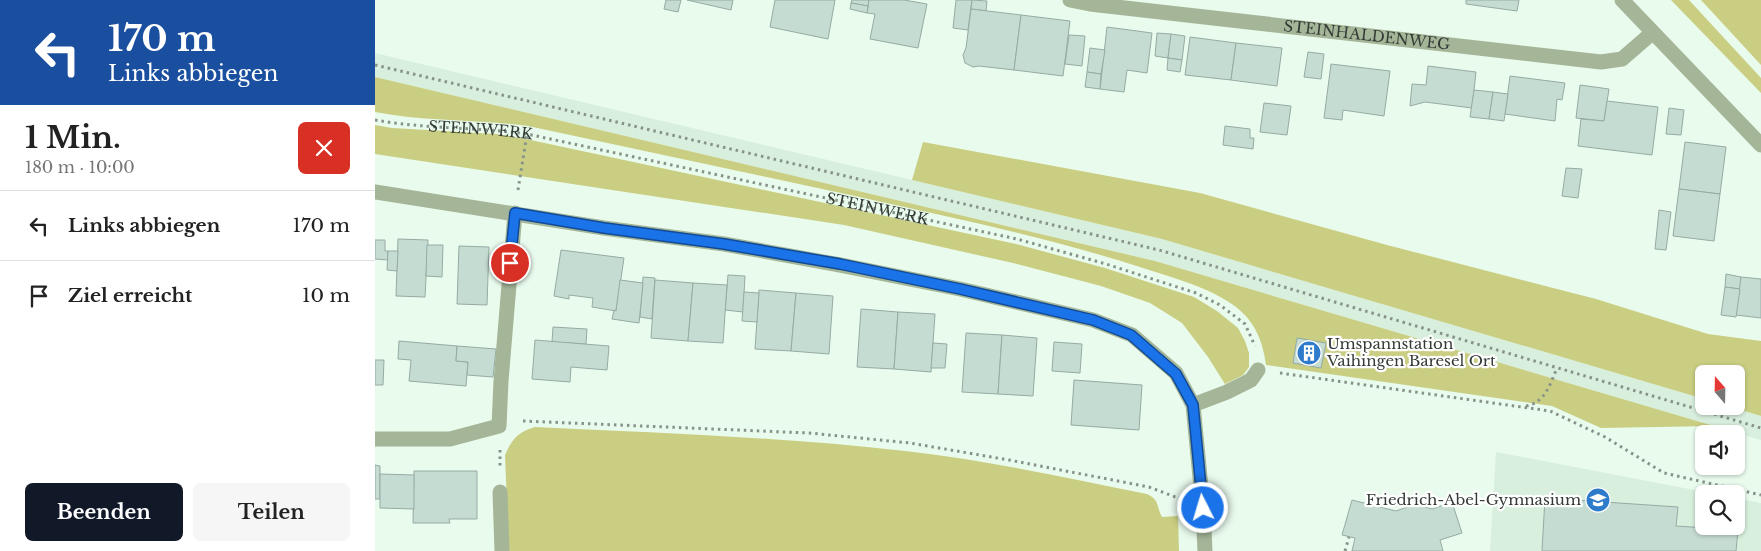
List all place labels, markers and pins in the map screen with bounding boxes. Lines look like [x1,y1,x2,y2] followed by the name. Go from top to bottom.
[489,242,531,284] pin
[1326,334,1496,370] place label: Umspannstation Vaihingen Baresel Ort
[1296,340,1322,366] building icon: Umspannstation Vaihingen Baresel Ort
[1585,487,1611,513] school or university icon: Friedrich-Abel-Gymnasium
[1366,490,1581,509] place label: Friedrich-Abel-Gymnasium

